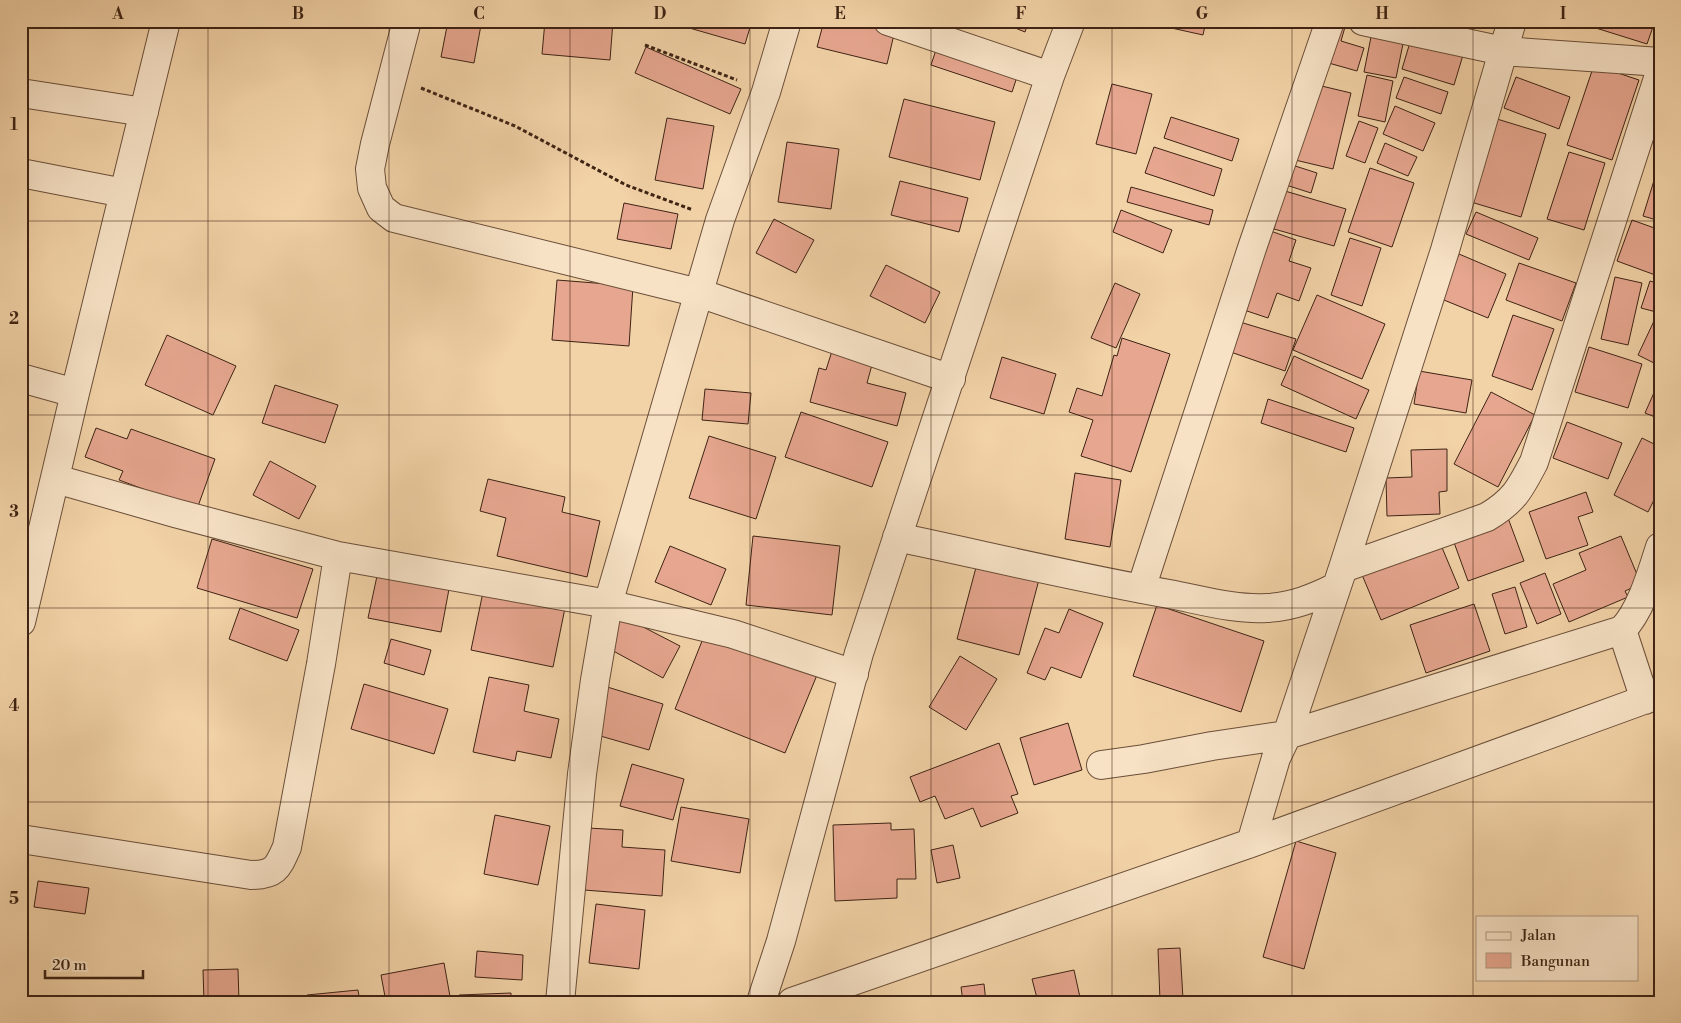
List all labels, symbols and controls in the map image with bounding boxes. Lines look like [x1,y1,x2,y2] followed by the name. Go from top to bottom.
[111,4,124,24] text: A
[292,4,304,24] text: B
[473,4,485,24] text: C
[654,4,667,24] text: D
[834,4,846,24] text: E
[1015,4,1027,24] text: F
[1196,4,1209,24] text: G
[1375,4,1389,24] text: H
[1560,4,1566,24] text: I
[10,115,18,135] text: 1
[9,309,19,329] text: 2
[9,502,19,522] text: 3
[9,696,20,716] text: 4
[9,889,19,909] text: 5
[1476,916,1638,980] legend
[1520,926,1556,945] text: Jalan
[45,948,142,980] scale bar
[1520,952,1590,971] text: Bangunan
[52,956,87,975] text: 20 m

